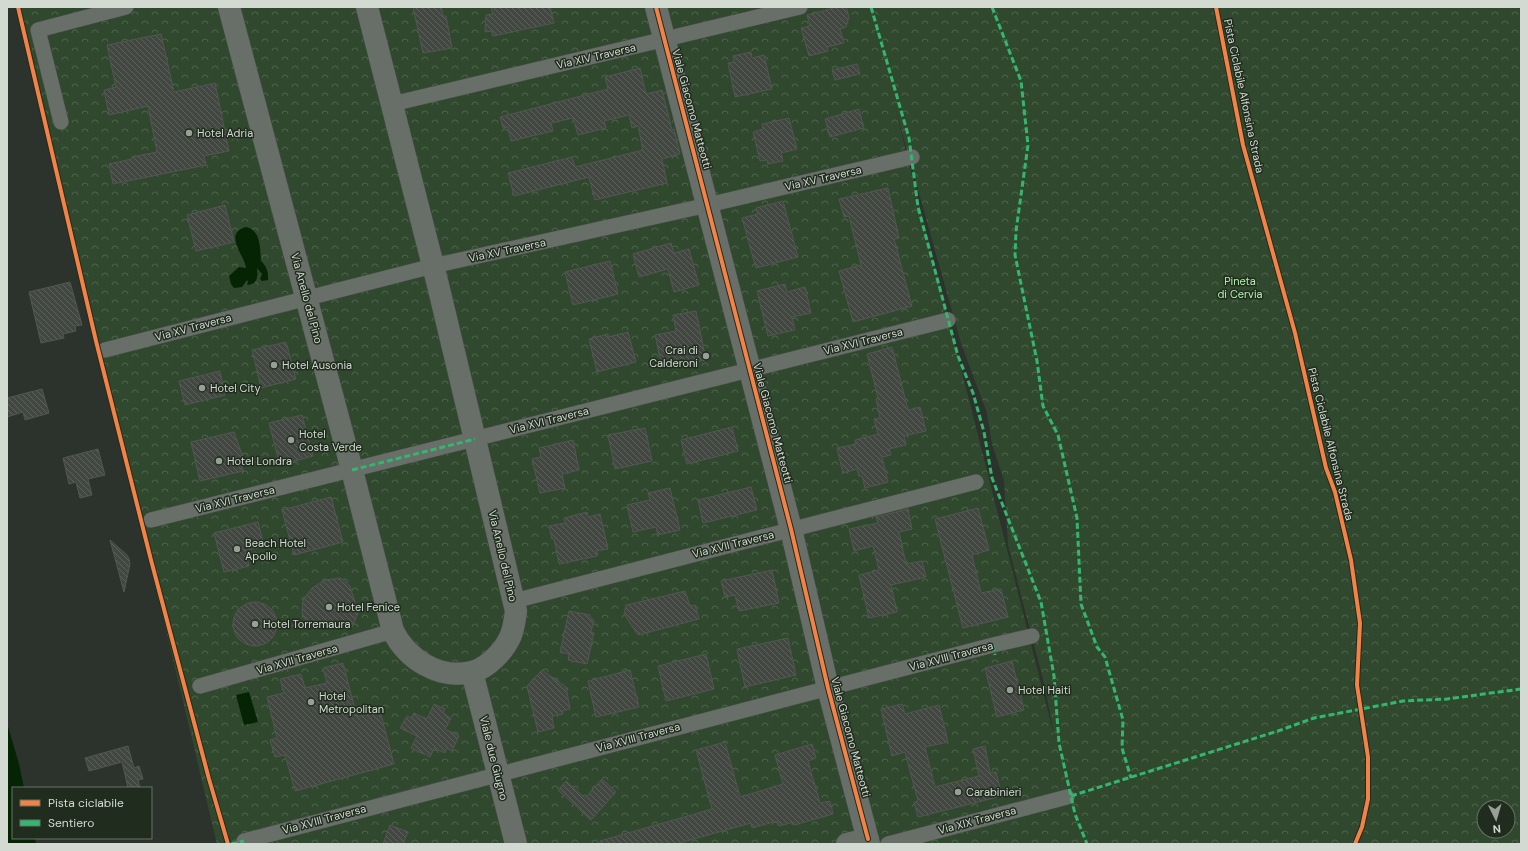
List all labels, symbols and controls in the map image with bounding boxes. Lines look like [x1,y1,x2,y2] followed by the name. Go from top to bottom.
[1221,18,1267,174] street label: Pista Ciclabile Alfonsina Strada
[555,40,637,72] street label: Via XIV Traversa
[669,47,715,171] street label: Viale Giacomo Matteotti
[197,126,253,140] place label: Hotel Adria
[184,128,194,138] marker: Hotel Adria
[783,162,863,194] street label: Via XV Traversa
[467,235,547,265] street label: Via XV Traversa
[288,251,326,345] street label: Via Anello del Pino
[1217,274,1263,301] park label: Pineta di Cervia
[153,310,233,344] street label: Via XV Traversa
[822,324,904,358] street label: Via XVI Traversa
[649,343,698,370] place label: Crai di Calderoni
[701,351,711,361] marker: Crai di Calderoni
[282,358,352,372] place label: Hotel Ausonia
[269,360,279,370] marker: Hotel Ausonia
[750,361,796,485] street label: Viale Giacomo Matteotti
[1305,366,1357,522] street label: Pista Ciclabile Alfonsina Strada
[210,381,261,395] place label: Hotel City
[197,383,207,393] marker: Hotel City
[508,403,590,437] street label: Via XVI Traversa
[299,427,362,454] place label: Hotel Costa Verde
[286,435,296,445] marker: Hotel Costa Verde
[227,454,292,468] place label: Hotel Londra
[214,456,224,466] marker: Hotel Londra
[194,482,276,516] street label: Via XVI Traversa
[486,509,520,603] street label: Via Anello del Pino
[691,527,775,561] street label: Via XVII Traversa
[245,536,306,563] place label: Beach Hotel Apollo
[232,544,242,554] marker: Beach Hotel Apollo
[337,600,400,614] place label: Hotel Fenice
[324,602,334,612] marker: Hotel Fenice
[263,617,351,631] place label: Hotel Torremaura
[250,619,260,629] marker: Hotel Torremaura
[908,638,994,674] street label: Via XVIII Traversa
[255,641,339,677] street label: Via XVII Traversa
[828,675,874,799] street label: Viale Giacomo Matteotti
[1018,683,1071,697] place label: Hotel Haiti
[1005,685,1015,695] marker: Hotel Haiti
[319,689,384,716] place label: Hotel Metropolitan
[306,697,316,707] marker: Hotel Metropolitan
[477,714,511,802] street label: Viale due Giugno
[595,719,681,755] street label: Via XVIII Traversa
[966,785,1021,799] place label: Carabinieri
[12,787,152,839] legend
[953,787,963,797] marker: Carabinieri
[48,795,124,811] text: Pista ciclabile
[1476,799,1516,839] north arrow
[281,801,367,837] street label: Via XVIII Traversa
[936,803,1018,837] street label: Via XIX Traversa
[48,815,94,831] text: Sentiero
[1492,822,1501,836] text: N

